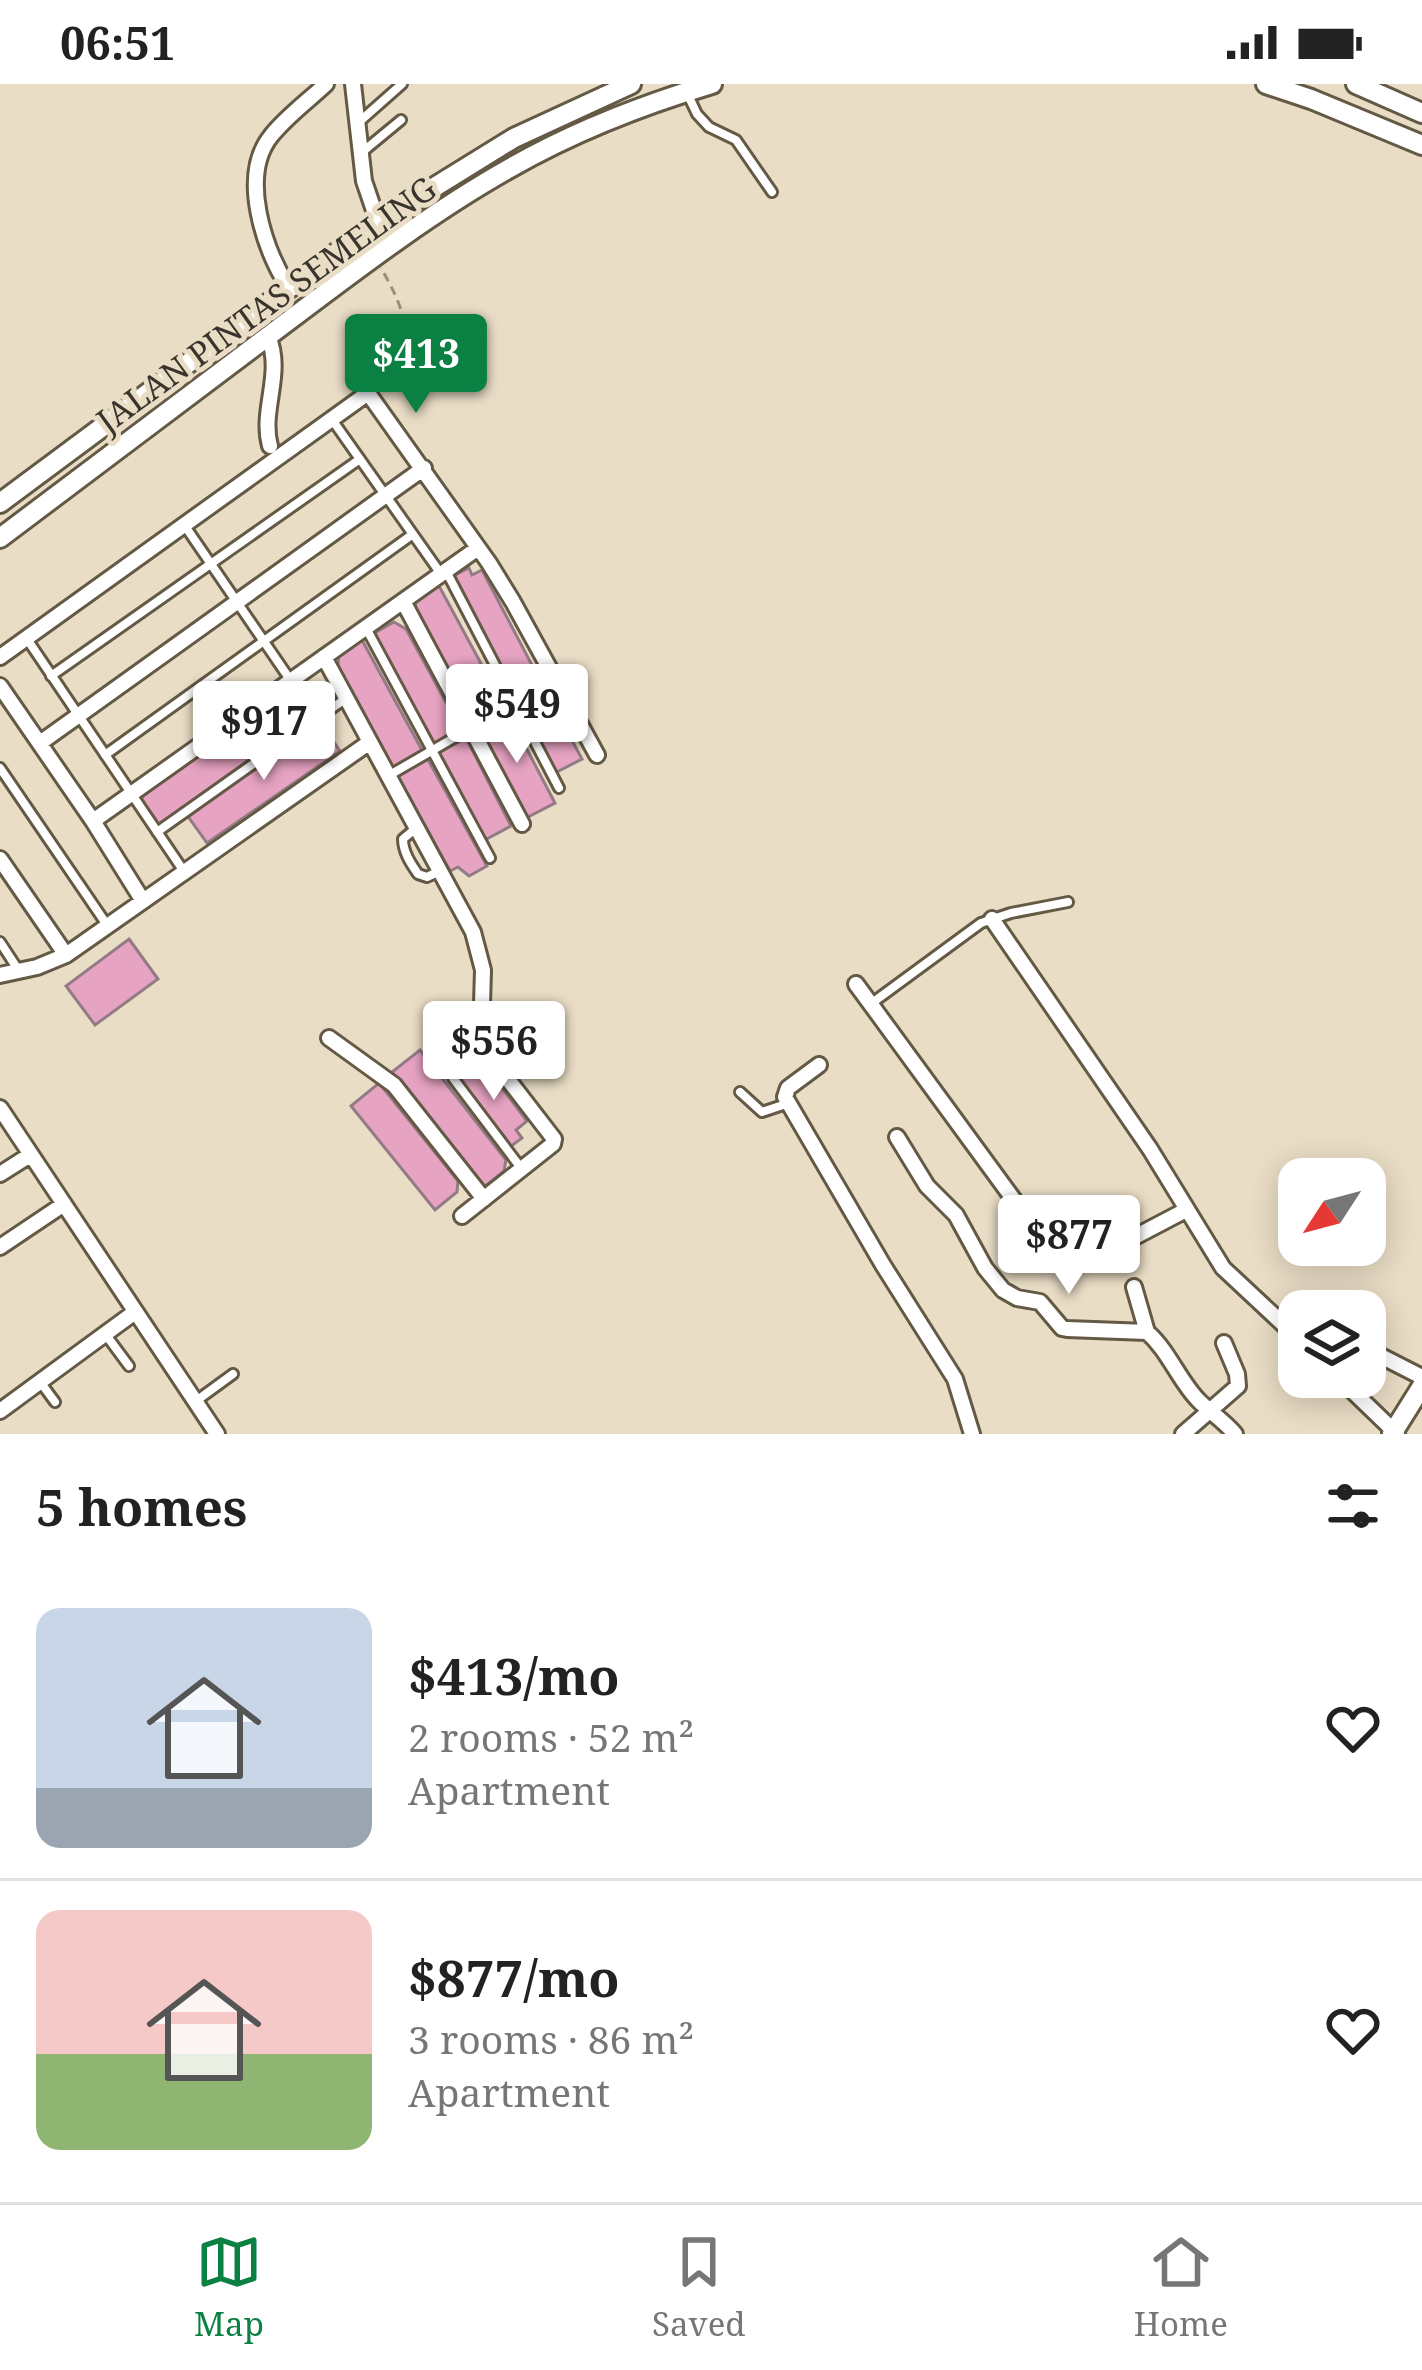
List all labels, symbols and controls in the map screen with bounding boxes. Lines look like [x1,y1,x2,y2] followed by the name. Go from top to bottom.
[60,12,175,73] text: 06:51
[86,165,445,443] street label: JALAN PINTAS SEMELING
[345,314,487,416] pin: $413
[372,326,460,379] text: $413
[446,664,588,766] pin: $549
[473,676,561,729] text: $549
[193,681,335,783] pin: $917
[220,693,308,746] text: $917
[423,1001,565,1103] pin: $556
[450,1013,538,1066] text: $556
[1278,1158,1386,1266] north arrow
[1278,1158,1386,1398] map controls
[998,1195,1140,1297] pin: $877
[1025,1207,1113,1260] text: $877
[1278,1290,1386,1398] button: layers
[36,1471,247,1541] text: 5 homes
[1320,1473,1386,1539] icon: filters
[408,1640,620,1710] text: $413/mo
[132,1656,276,1800] icon: home
[1320,1695,1386,1761] icon: heart
[408,1710,694,1763] text: 2 rooms · 52 m²
[408,1763,610,1816] text: Apartment
[408,1942,620,2012] text: $877/mo
[132,1958,276,2102] icon: home
[1320,1997,1386,2063] icon: heart
[408,2012,694,2065] text: 3 rooms · 86 m²
[408,2065,610,2118] text: Apartment
[194,2229,264,2346] tab: Map
[652,2229,746,2346] tab: Saved
[1134,2229,1228,2346] tab: Home

